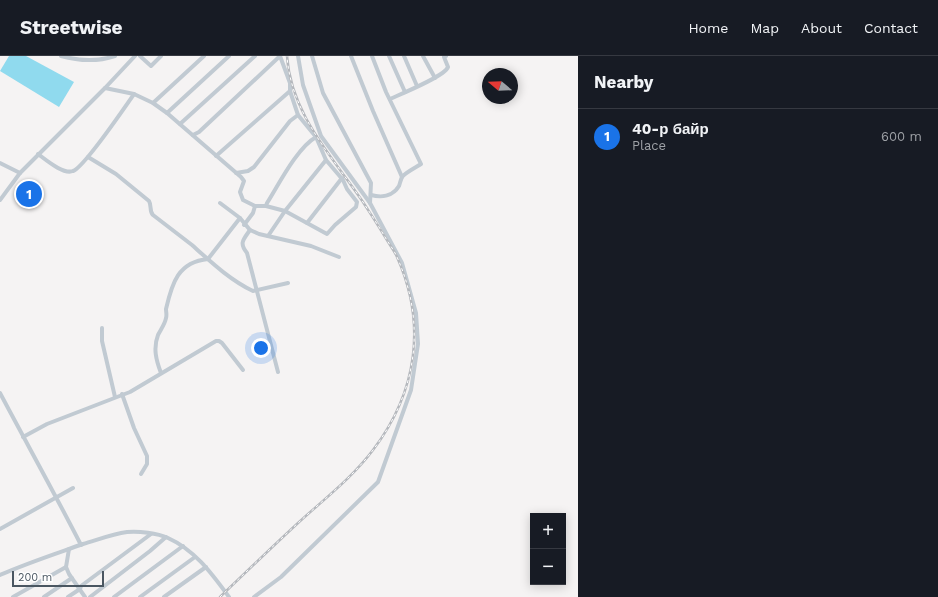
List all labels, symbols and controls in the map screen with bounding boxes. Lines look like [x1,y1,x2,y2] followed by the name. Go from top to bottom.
[20,16,123,39] text: Streetwise
[688,20,728,36] text: Home
[750,20,779,36] text: Map
[801,20,842,36] text: About
[864,20,918,36] text: Contact
[482,68,518,104] north arrow
[594,72,653,92] text: Nearby
[632,120,709,138] text: 40-р байр
[604,129,610,144] text: 1
[881,129,922,144] text: 600 m
[632,138,666,153] text: Place
[16,179,42,209] pin: 1
[251,338,271,358] your location
[530,513,566,585] map controls
[530,513,566,549] button: +
[530,549,566,585] button: −
[12,569,104,588] scale bar
[18,571,52,584] text: 200 m

